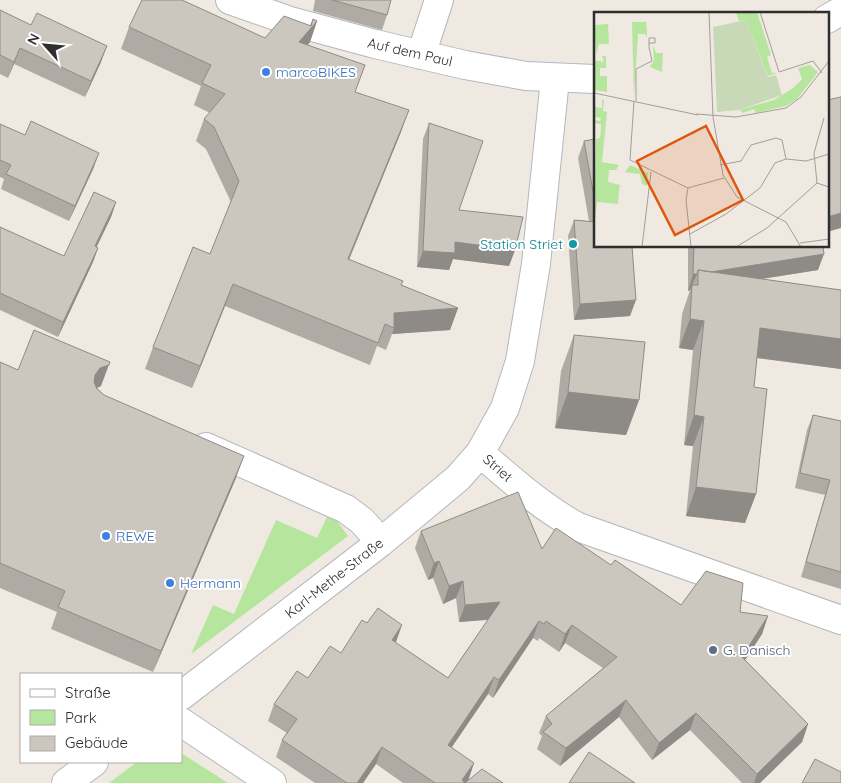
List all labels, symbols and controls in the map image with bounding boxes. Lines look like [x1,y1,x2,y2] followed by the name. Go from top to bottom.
[594,12,828,248] inset map
[20,20,70,70] north arrow
[23,30,44,48] text: N
[366,33,454,71] street label: Auf dem Paul
[276,63,356,81] place label: marcoBIKES
[260,66,272,78] marker: marcoBIKES
[480,235,563,253] place label: Station Striet
[567,238,579,250] marker: Station Striet
[479,450,517,486] street label: Striet
[116,527,155,545] place label: REWE
[100,530,112,542] marker: REWE
[281,534,387,622] street label: Karl-Methe-Straße
[180,574,241,592] place label: Hermann
[164,577,176,589] marker: Hermann
[723,641,791,659] place label: G. Danisch
[707,644,719,656] marker: G. Danisch
[20,673,182,763] legend
[65,683,111,702] text: Straße
[65,708,97,727] text: Park
[65,733,128,752] text: Gebäude

